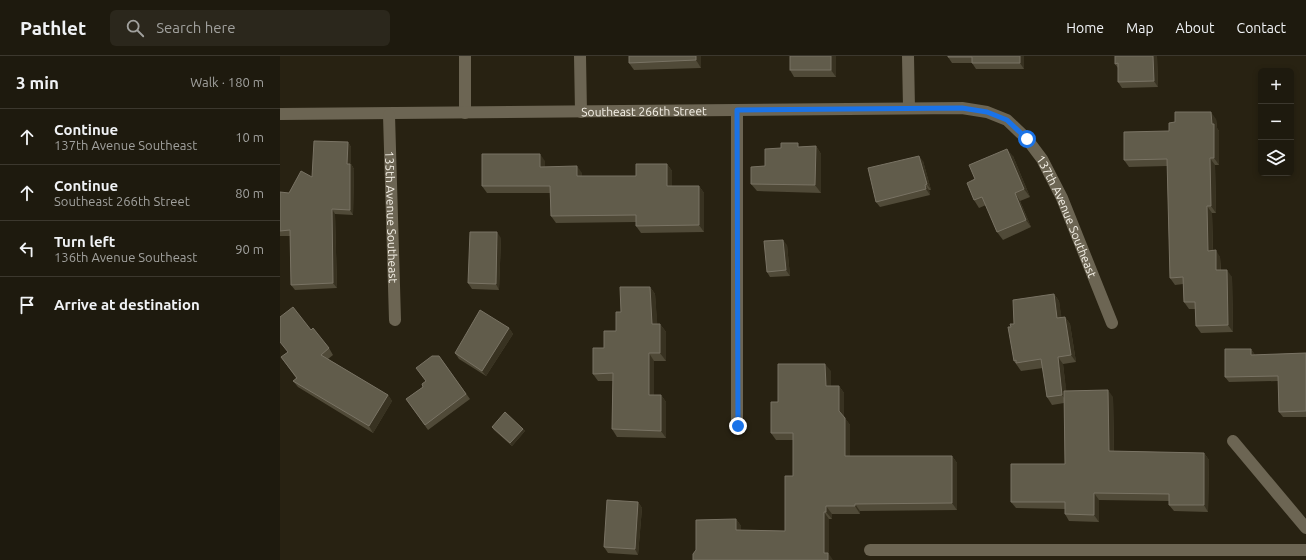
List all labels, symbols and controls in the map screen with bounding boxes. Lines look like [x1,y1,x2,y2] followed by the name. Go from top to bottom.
[110,10,390,46] search box
[20,17,86,39] text: Pathlet
[124,17,146,39] icon: search
[156,19,236,36] text: Search here
[1066,20,1104,36] text: Home
[1126,20,1154,36] text: Map
[1176,20,1215,36] text: About
[1237,20,1286,36] text: Contact
[1258,68,1294,176] map controls
[1258,68,1294,104] button: +
[16,73,59,92] text: 3 min
[190,75,264,89] text: Walk · 180 m
[581,104,707,118] street label: Southeast 266th Street
[1258,104,1294,140] button: −
[54,121,118,138] text: Continue
[16,126,38,148] icon: ahead
[235,130,264,144] text: 10 m
[1018,130,1036,148] route start
[54,138,197,152] text: 137th Avenue Southeast
[1258,140,1294,176] button: layers
[384,151,400,284] street label: 135th Avenue Southeast
[1035,152,1100,279] street label: 137th Avenue Southeast
[54,177,118,194] text: Continue
[16,182,38,204] icon: ahead
[235,186,264,200] text: 80 m
[54,194,190,208] text: Southeast 266th Street
[54,233,115,250] text: Turn left
[16,238,38,260] icon: left
[235,242,264,256] text: 90 m
[54,250,197,264] text: 136th Avenue Southeast
[16,294,38,316] icon: arrive
[54,296,200,313] text: Arrive at destination
[729,417,747,435] route end

